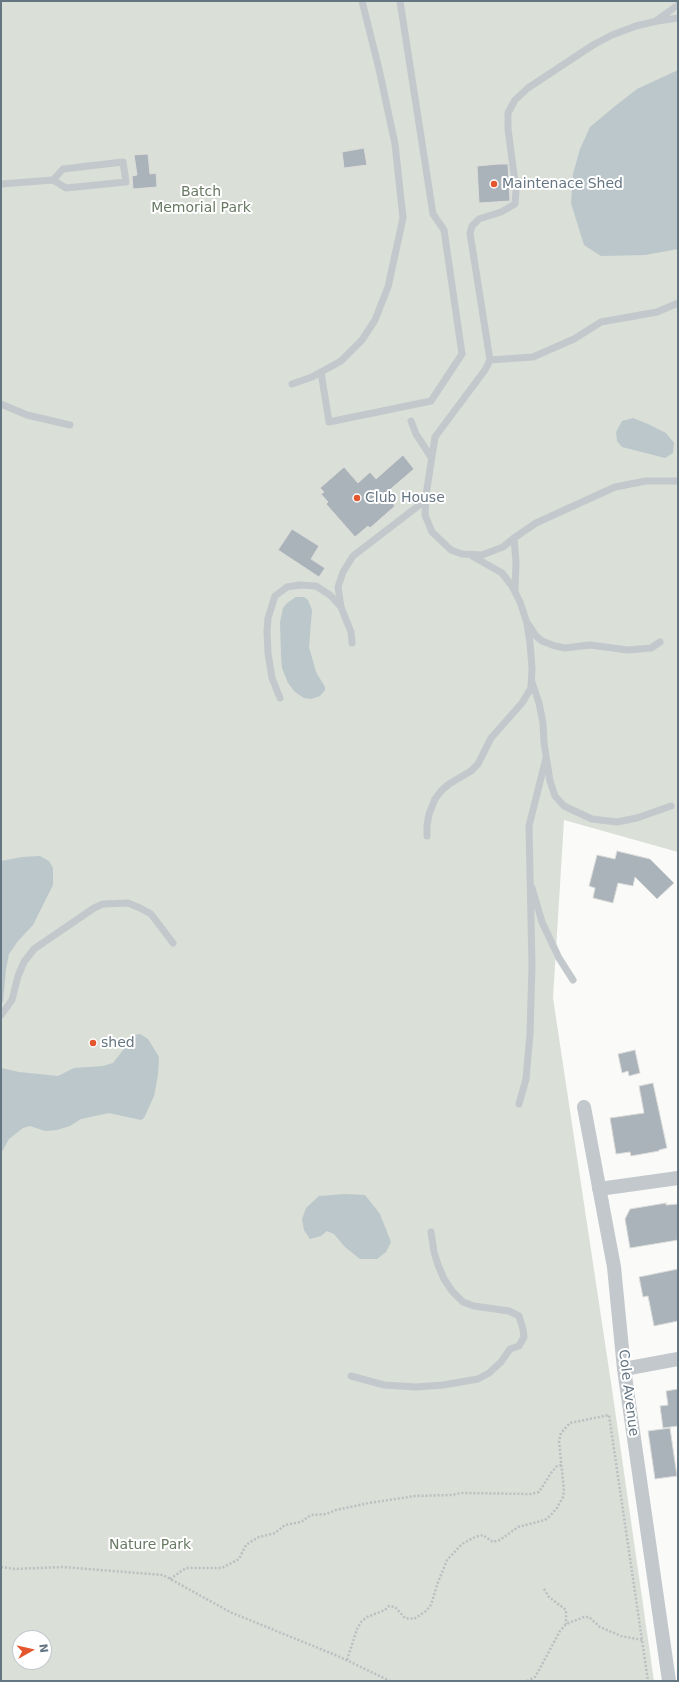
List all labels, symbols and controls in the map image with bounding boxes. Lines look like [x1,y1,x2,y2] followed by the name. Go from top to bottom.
[502,176,623,192] place label: Maintenace Shed
[489,179,499,189] marker: Maintenace Shed
[151,184,251,216] park label: Batch Memorial Park
[365,490,445,506] place label: Club House
[352,493,362,503] marker: Club House
[101,1035,135,1051] place label: shed
[88,1038,98,1048] marker: shed
[614,1349,642,1437] street label: Cole Avenue
[109,1537,191,1553] park label: Nature Park
[12,1630,52,1670] north arrow
[36,1643,50,1654] text: N

